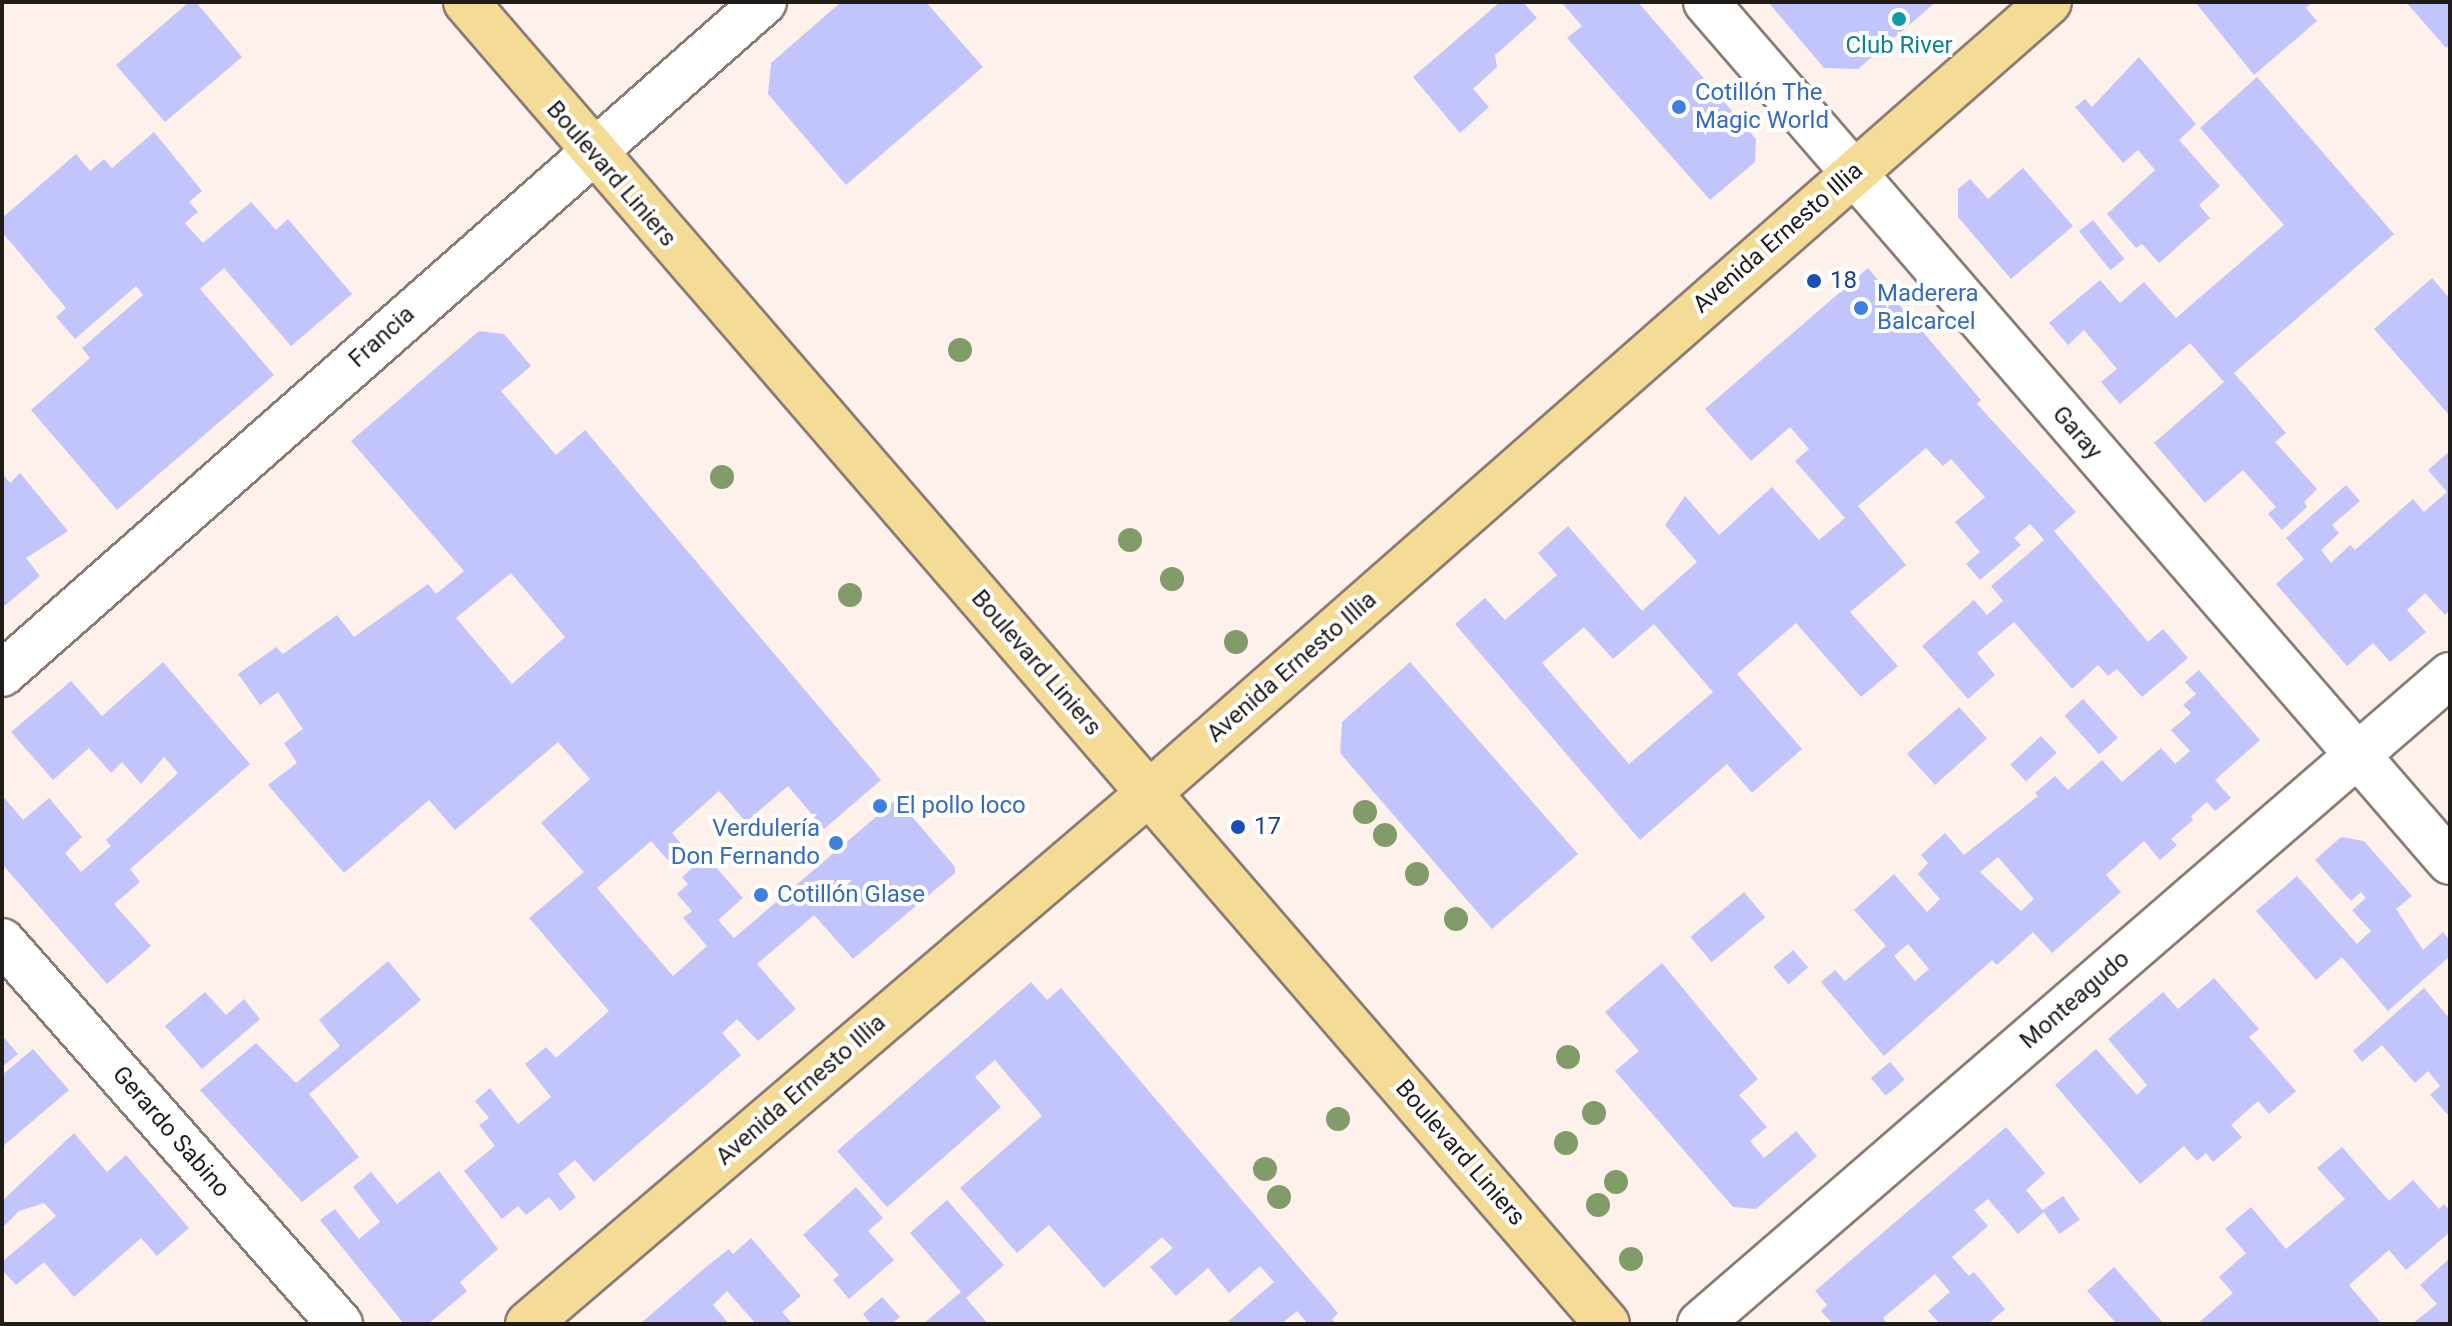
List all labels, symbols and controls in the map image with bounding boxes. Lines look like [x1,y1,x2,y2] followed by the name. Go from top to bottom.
[1890,10,1908,28] marker: Club River
[1845,32,1953,60] place label: Club River
[1695,79,1829,135] place label: Cotillón The Magic World
[540,95,682,253] street label: Boulevard Liniers
[1670,98,1688,116] marker: Cotillón The Magic World
[1687,156,1869,320] street label: Avenida Ernesto Illia
[1830,267,1857,295] place label: 18
[1805,272,1823,290] marker: 18
[1877,280,1979,336] place label: Maderera Balcarcel
[1852,299,1870,317] marker: Maderera Balcarcel
[343,300,421,374] street label: Francia
[2046,400,2108,466] street label: Garay
[965,584,1107,742] street label: Boulevard Liniers
[1201,585,1383,749] street label: Avenida Ernesto Illia
[896,792,1026,820] place label: El pollo loco
[871,797,889,815] marker: El pollo loco
[1254,813,1281,841] place label: 17
[671,815,820,871] place label: Verdulería Don Fernando
[1229,818,1247,836] marker: 17
[827,834,845,852] marker: Verdulería Don Fernando
[777,881,925,909] place label: Cotillón Glase
[752,886,770,904] marker: Cotillón Glase
[2014,945,2136,1055] street label: Monteagudo
[710,1008,892,1172] street label: Avenida Ernesto Illia
[106,1061,236,1203] street label: Gerardo Sabino
[1389,1074,1531,1232] street label: Boulevard Liniers

